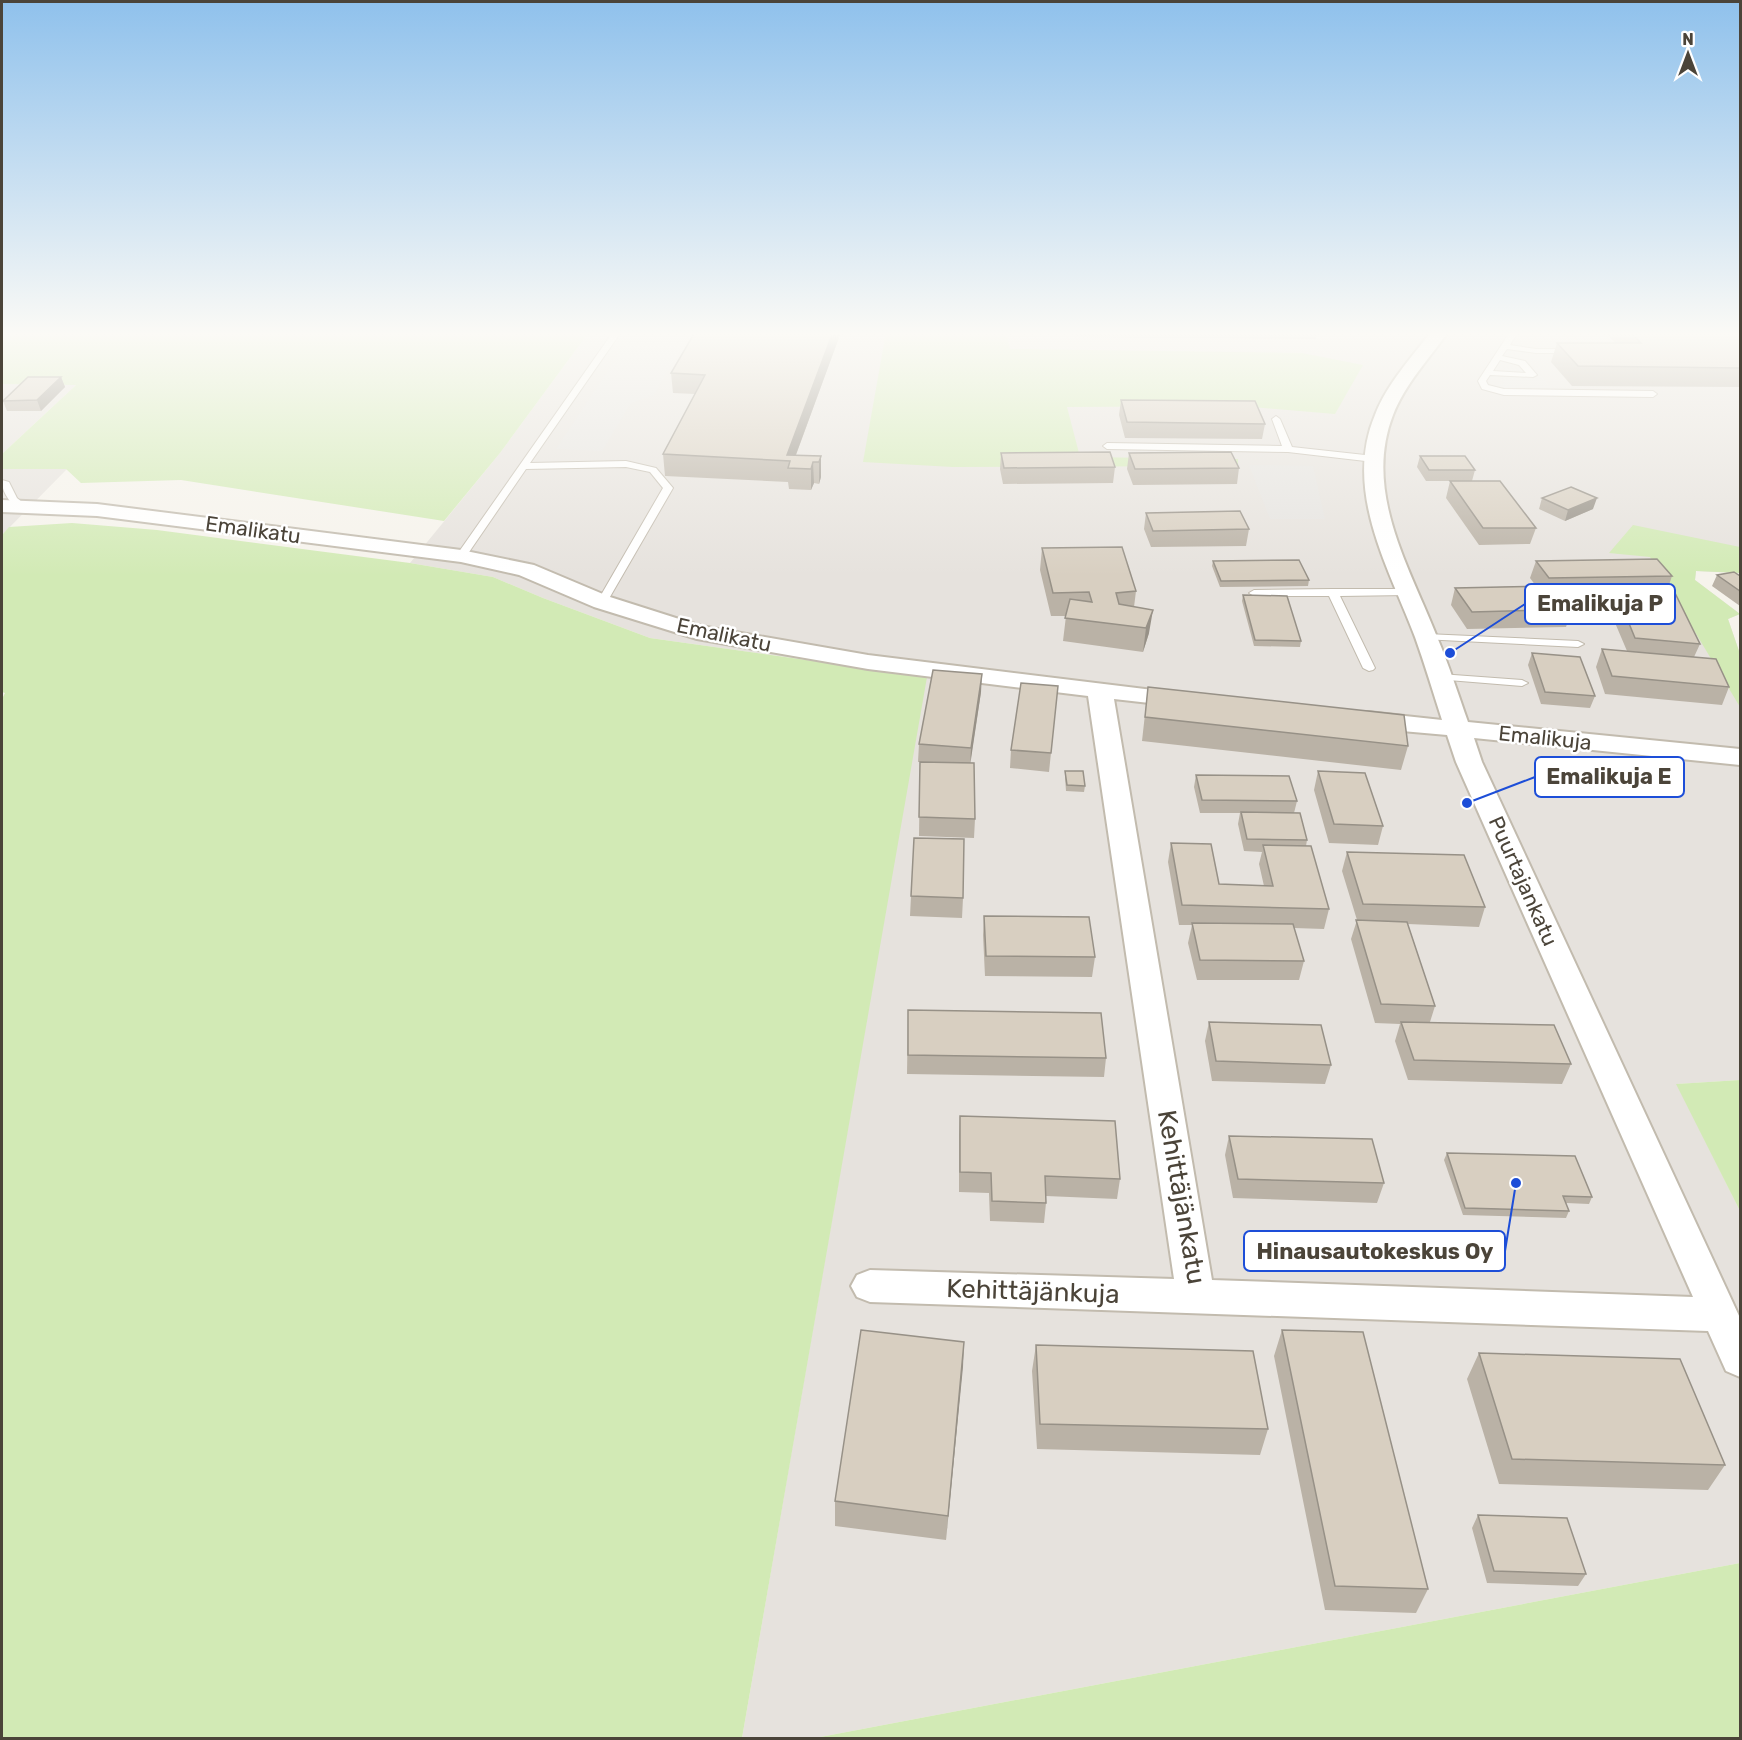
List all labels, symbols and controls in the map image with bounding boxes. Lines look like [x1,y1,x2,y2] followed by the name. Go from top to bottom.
[1658,24,1718,84] north arrow
[1682,30,1694,49] text: N
[204,510,302,549] street label: Emalikatu
[1525,584,1675,624] callout: Emalikuja P
[1537,590,1663,617] text: Emalikuja P
[674,612,774,657] street label: Emalikatu
[1497,720,1593,755] street label: Emalikuja
[1535,757,1684,797] callout: Emalikuja E
[1546,763,1672,790] text: Emalikuja E
[1484,812,1563,950] street label: Puurtajankatu
[1151,1108,1212,1287] street label: Kehittäjänkatu
[1244,1231,1505,1271] callout: Hinausautokeskus Oy
[1256,1238,1494,1265] text: Hinausautokeskus Oy
[946,1273,1120,1310] street label: Kehittäjänkuja

